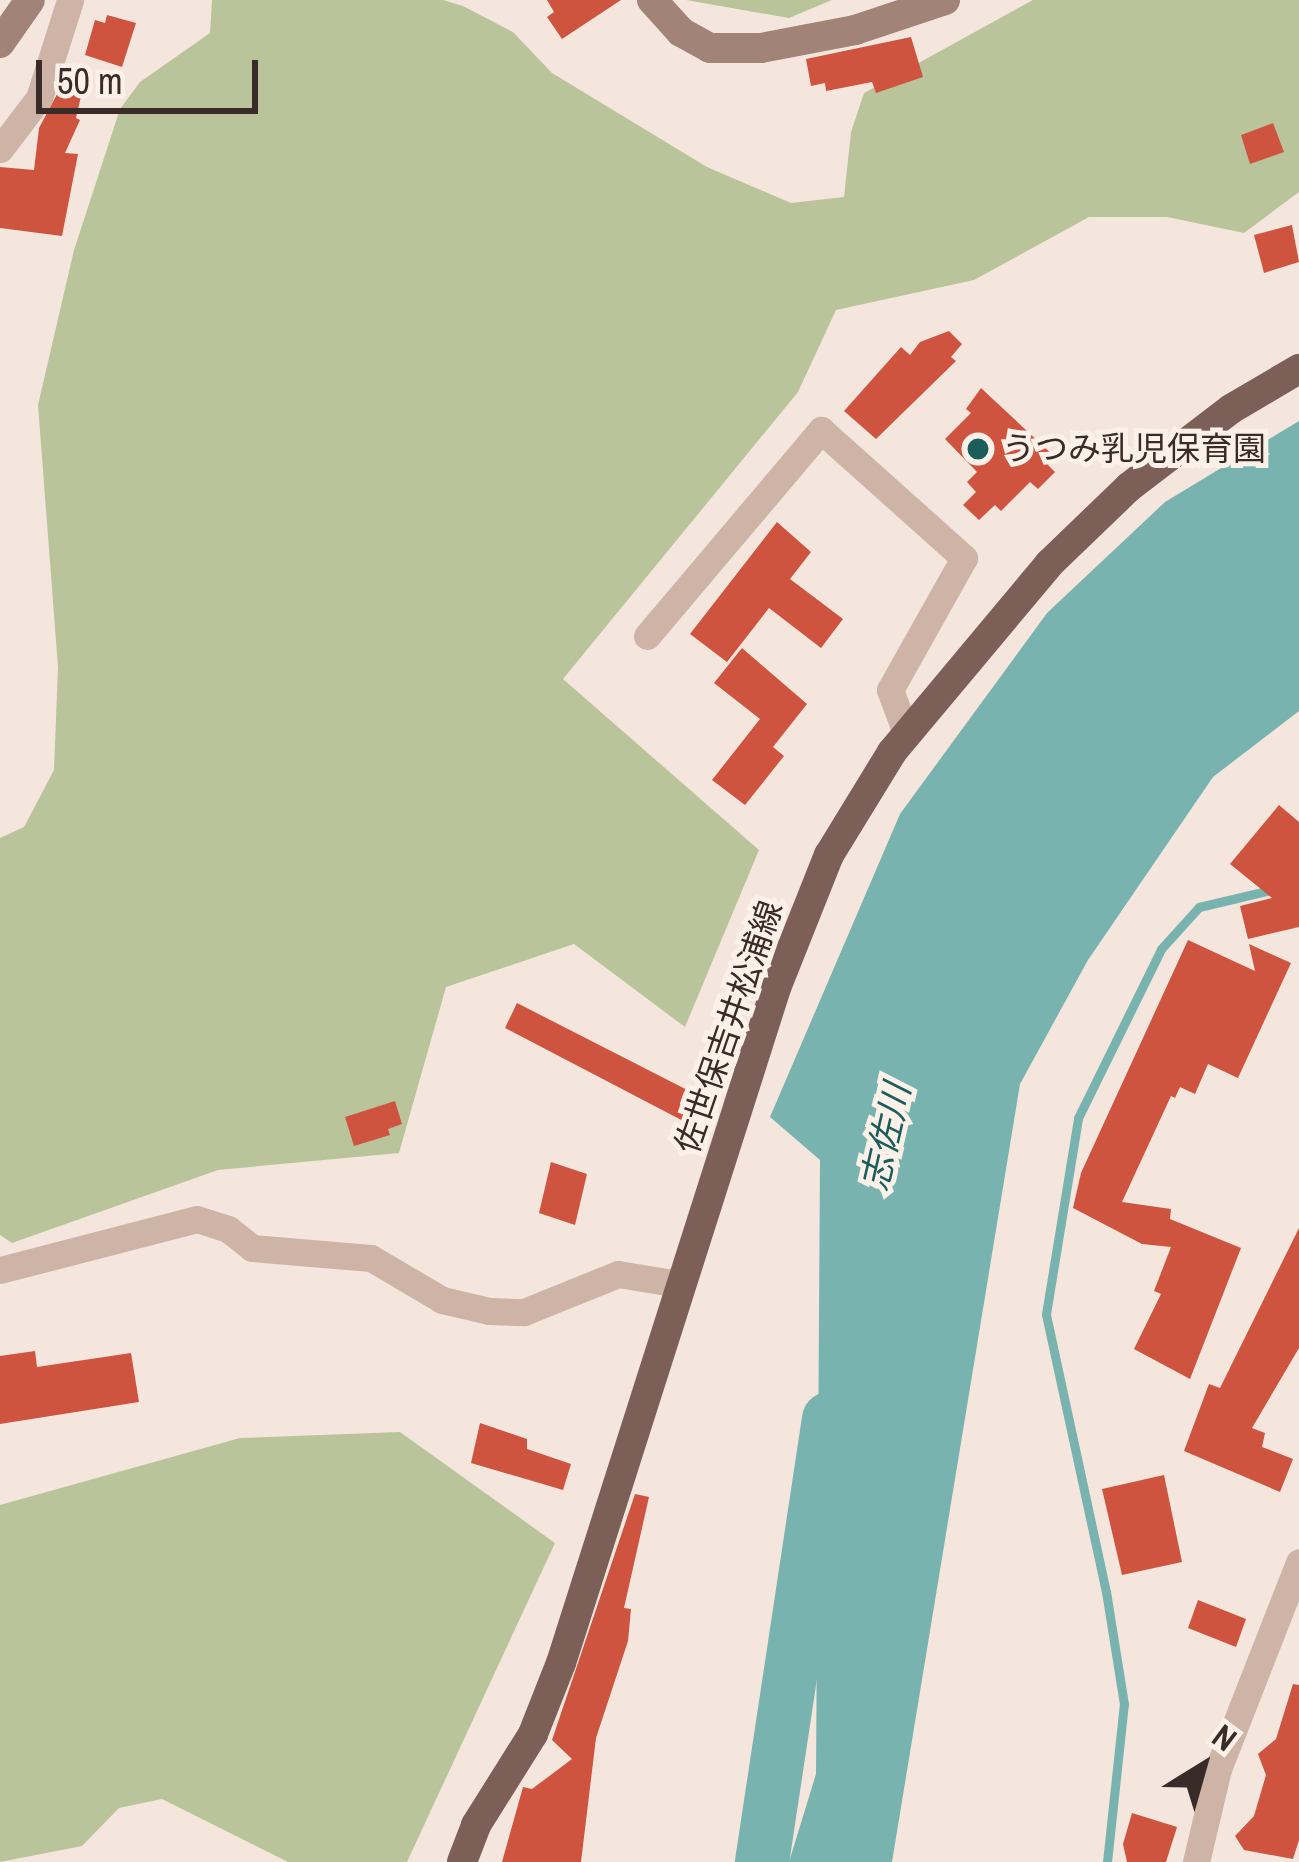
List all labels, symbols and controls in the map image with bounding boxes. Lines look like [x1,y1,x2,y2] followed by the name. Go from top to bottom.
[42,36,264,110] scale bar
[57,57,123,105] text: 50 m
[1002,429,1266,469] place label: うつみ乳児保育園
[965,436,991,462] marker: うつみ乳児保育園
[667,896,791,1158] street label: 佐世保吉井松浦線
[853,1080,919,1194] water label: 志佐川
[1143,1706,1263,1826] north arrow
[1204,1714,1246,1761] text: N

